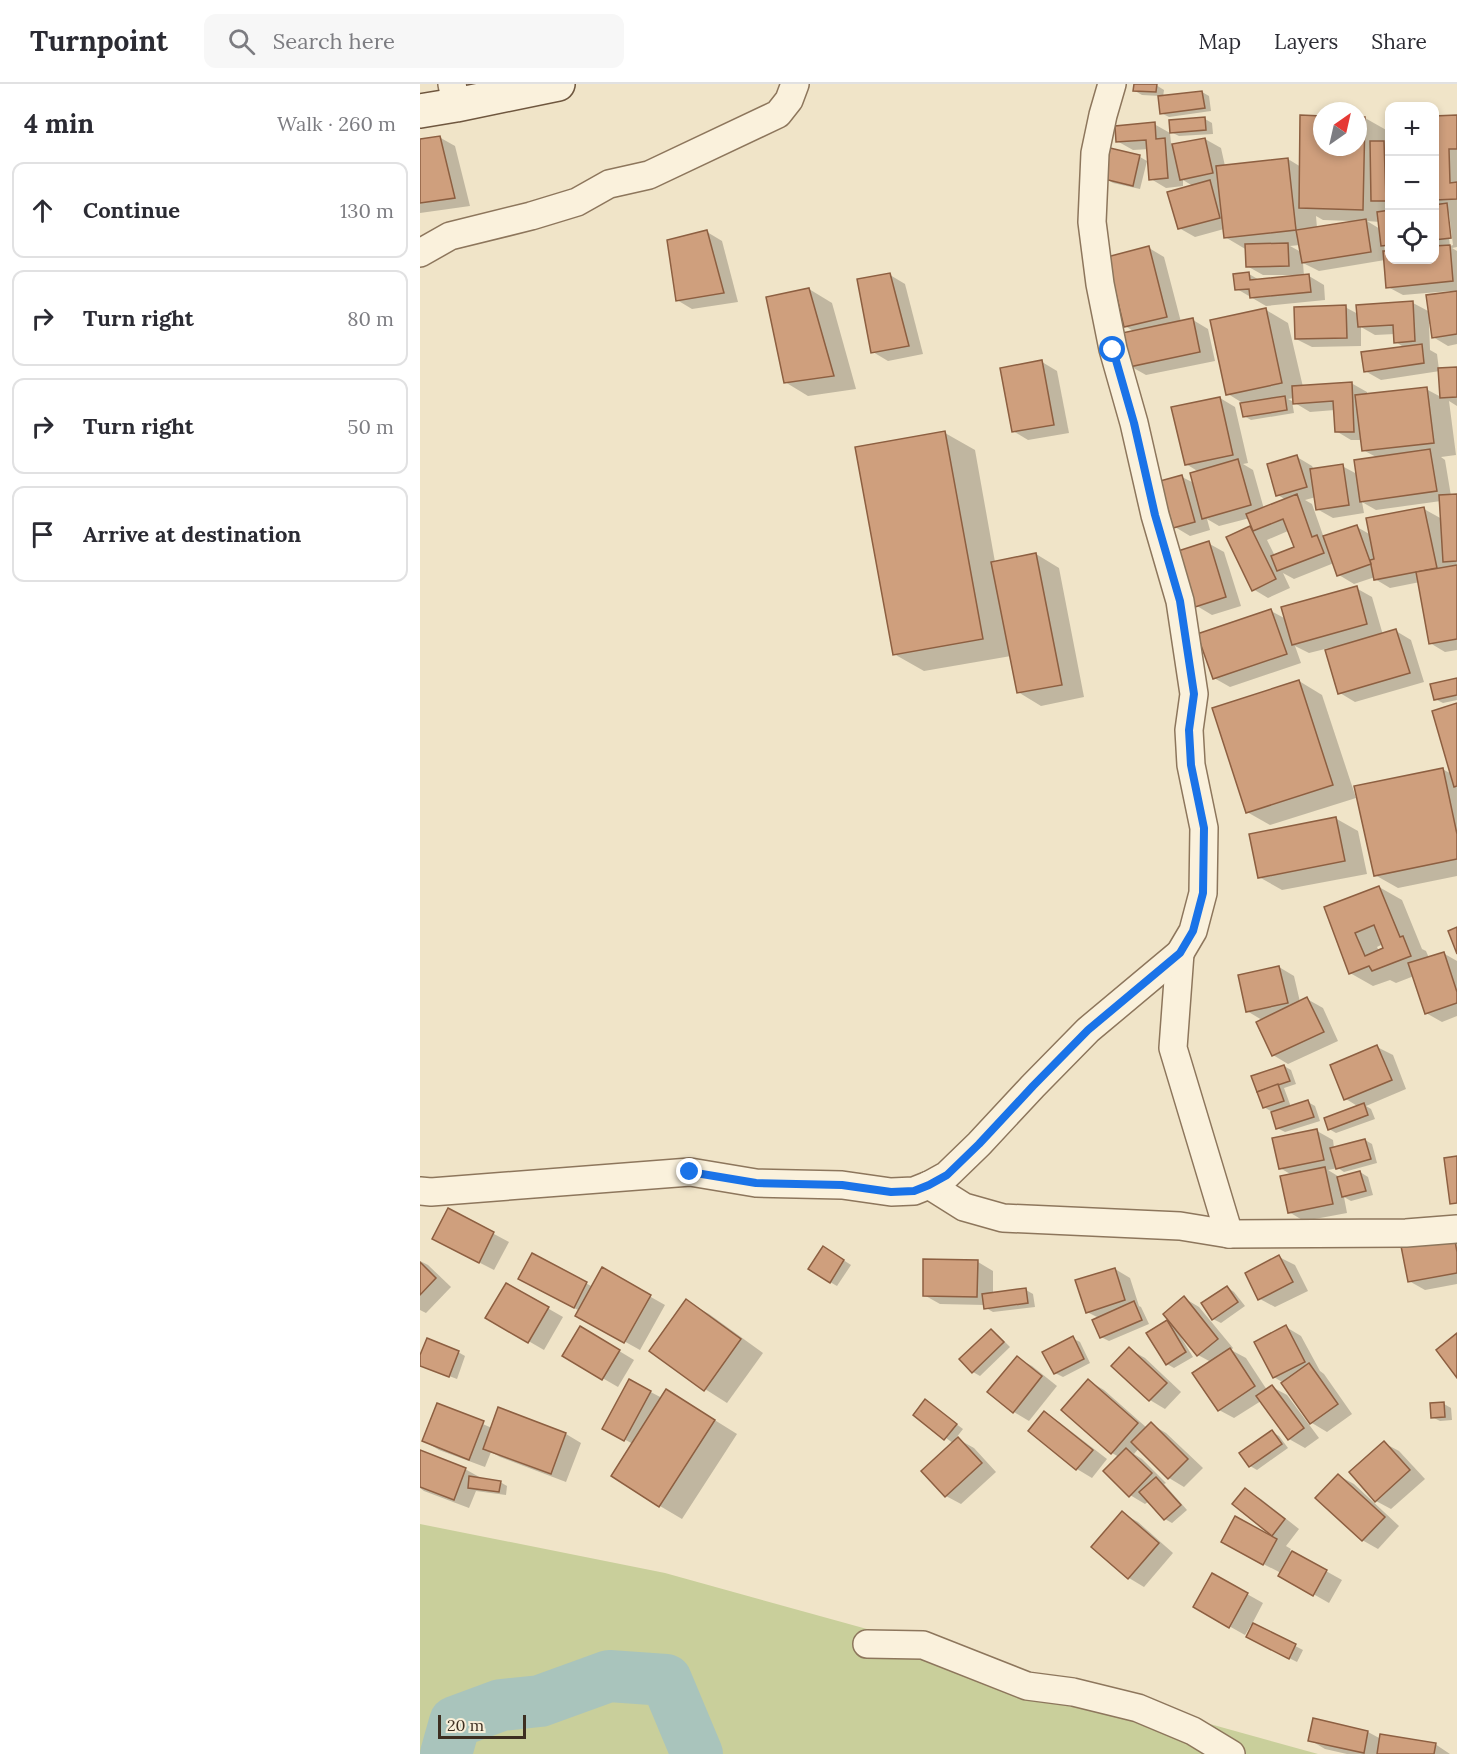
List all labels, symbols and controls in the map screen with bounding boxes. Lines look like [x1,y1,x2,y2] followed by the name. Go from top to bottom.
[204,14,624,68] search box
[30,23,168,59] text: Turnpoint
[225,25,258,58] icon: search
[273,27,395,55] text: Search here
[1198,28,1241,55] text: Map
[1274,28,1338,55] text: Layers
[1371,28,1427,55] text: Share
[1313,102,1367,156] north arrow
[1385,102,1439,264] map controls
[1385,102,1439,156] button: +
[24,107,94,140] text: 4 min
[277,111,396,136] text: Walk · 260 m
[1385,156,1439,210] button: −
[26,194,59,227] icon: ahead
[83,196,180,224] text: Continue
[340,198,394,223] text: 130 m
[1385,210,1439,264] button: locate
[26,302,59,335] icon: right
[83,304,194,332] text: Turn right
[347,306,394,331] text: 80 m
[1099,336,1125,362] route start
[26,410,59,443] icon: right
[83,412,194,440] text: Turn right
[348,414,394,439] text: 50 m
[26,518,59,551] icon: arrive
[83,520,301,548] text: Arrive at destination
[676,1158,702,1184] route end
[438,1712,526,1740] scale bar
[447,1715,484,1735] text: 20 m

